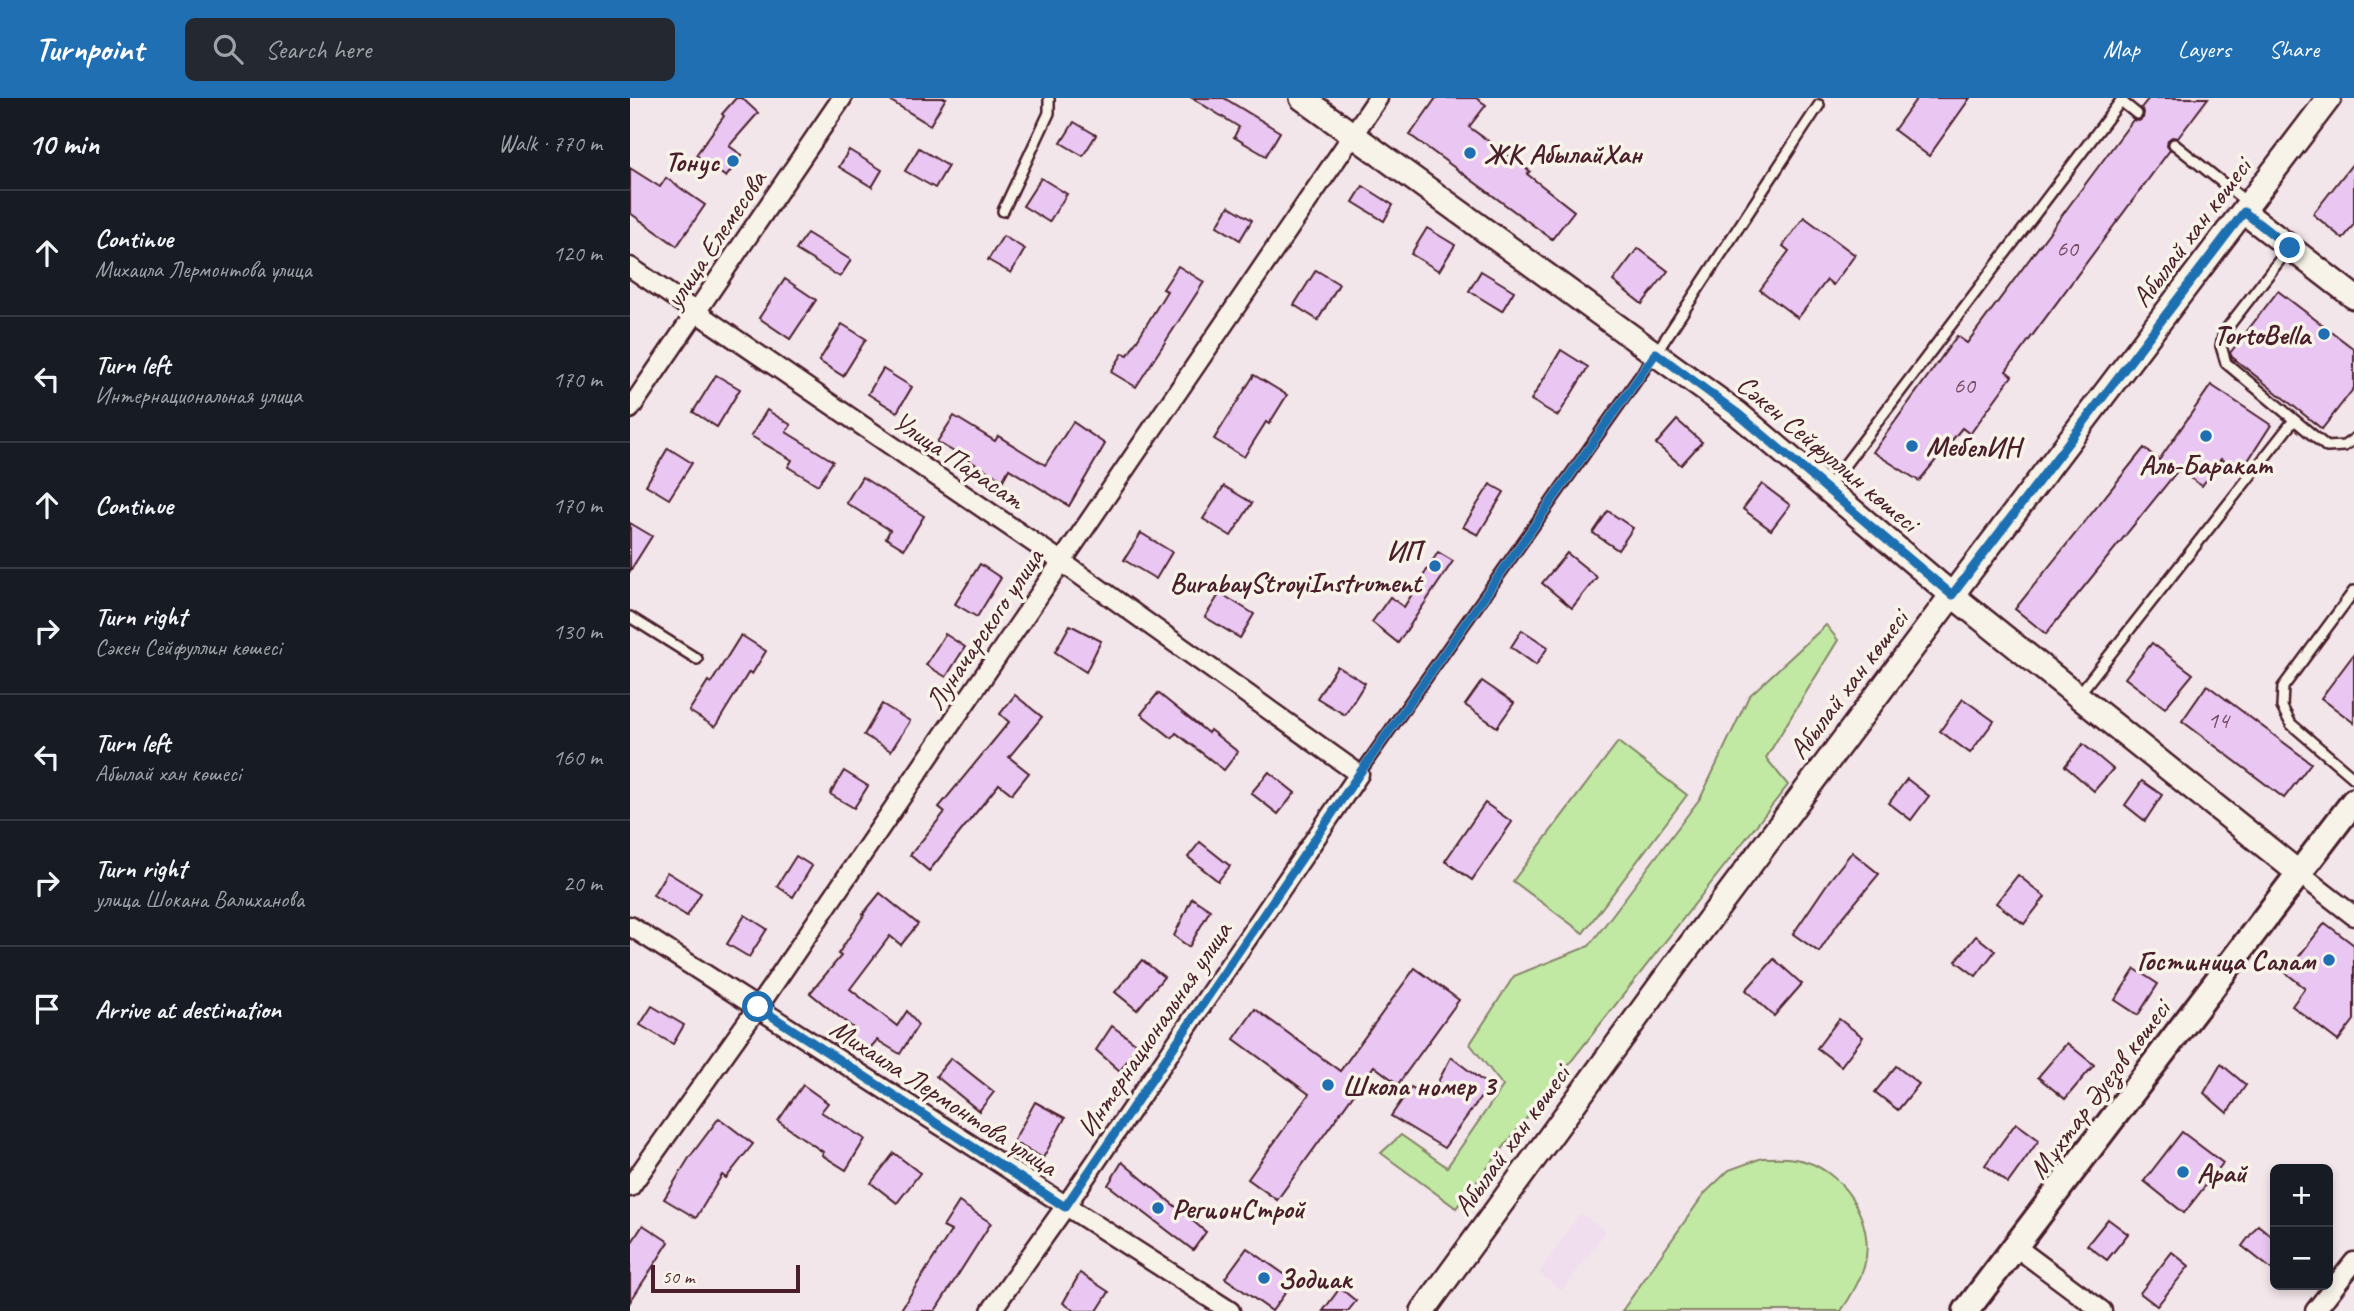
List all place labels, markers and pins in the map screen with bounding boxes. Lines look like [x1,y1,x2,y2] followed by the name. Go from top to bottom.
[1484,136,1644,171] place label: ЖК АбылайХан
[665,144,720,180] place label: Тонус
[1462,145,1478,161] marker: ЖК АбылайХан
[725,153,741,169] marker: Тонус
[2214,317,2313,352] place label: TortoBella
[2316,326,2332,342] marker: TortoBella
[2198,428,2214,444] marker: Аль-Баракат
[1926,429,2025,464] place label: МебелИН
[1904,438,1920,454] marker: МебелИН
[2139,447,2274,482] place label: Аль-Баракат
[1170,533,1426,600] place label: ИП BurabayStroyiInstrument
[1427,558,1443,574] marker: ИП BurabayStroyiInstrument
[2137,943,2317,978] place label: Гостиница Салам
[2321,952,2337,968] marker: Гостиница Салам
[1342,1068,1497,1103] place label: Школа номер 3
[1320,1077,1336,1093] marker: Школа номер 3
[2197,1155,2248,1190] place label: Арай
[2175,1164,2191,1180] marker: Арай
[1172,1191,1306,1226] place label: РегионСтрой
[1150,1200,1166,1216] marker: РегионСтрой
[1278,1261,1353,1296] place label: Зодиак
[1256,1270,1272,1286] marker: Зодиак

